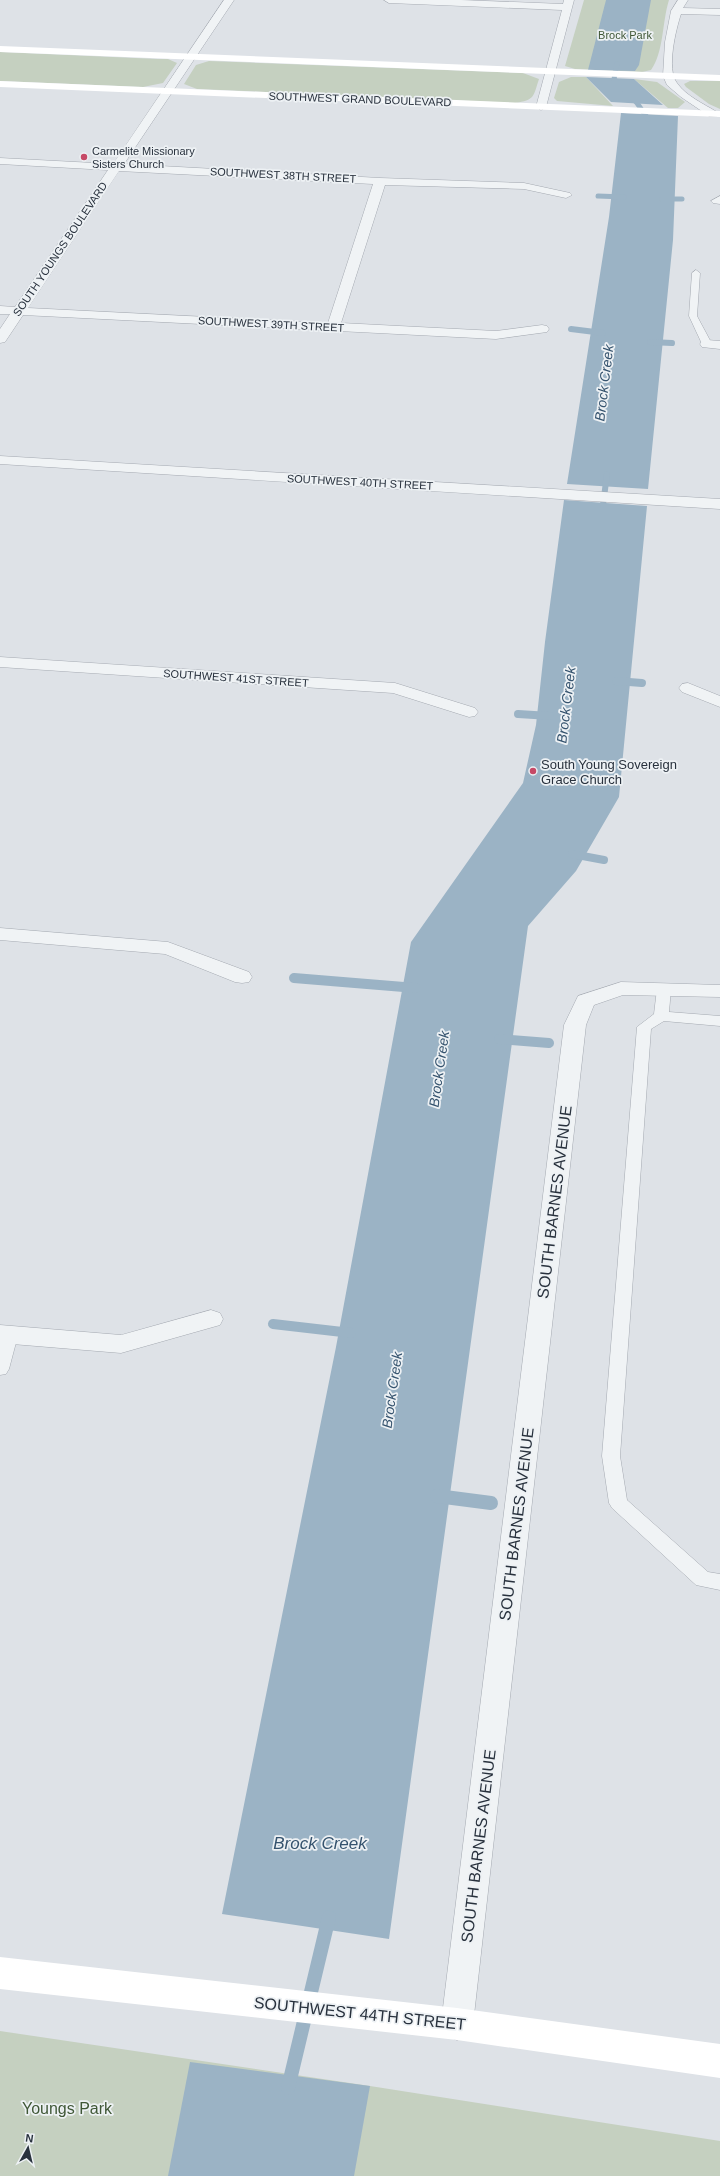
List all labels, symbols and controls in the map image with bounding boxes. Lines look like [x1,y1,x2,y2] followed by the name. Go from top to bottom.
[598,29,652,41] park label: Brock Park
[268,90,452,108] street label: SOUTHWEST GRAND BOULEVARD
[92,145,195,170] place label: Carmelite Missionary Sisters Church
[79,152,89,162] marker: Carmelite Missionary Sisters Church
[210,165,357,185] street label: SOUTHWEST 38TH STREET
[11,180,109,318] street label: SOUTH YOUNGS BOULEVARD
[198,314,345,334] street label: SOUTHWEST 39TH STREET
[591,343,617,422] water label: Brock Creek
[287,472,434,492] street label: SOUTHWEST 40TH STREET
[553,665,579,744] water label: Brock Creek
[163,667,309,689] street label: SOUTHWEST 41ST STREET
[541,757,677,787] place label: South Young Sovereign Grace Church
[528,766,538,776] marker: South Young Sovereign Grace Church
[426,1029,452,1108] water label: Brock Creek
[534,1105,575,1300] street label: SOUTH BARNES AVENUE
[379,1350,405,1429] water label: Brock Creek
[496,1427,537,1622] street label: SOUTH BARNES AVENUE
[458,1749,499,1944] street label: SOUTH BARNES AVENUE
[273,1834,368,1853] water label: Brock Creek
[253,1994,467,2033] street label: SOUTHWEST 44TH STREET
[22,2100,113,2117] park label: Youngs Park
[8,2128,48,2168] north arrow
[25,2132,34,2145] text: N

